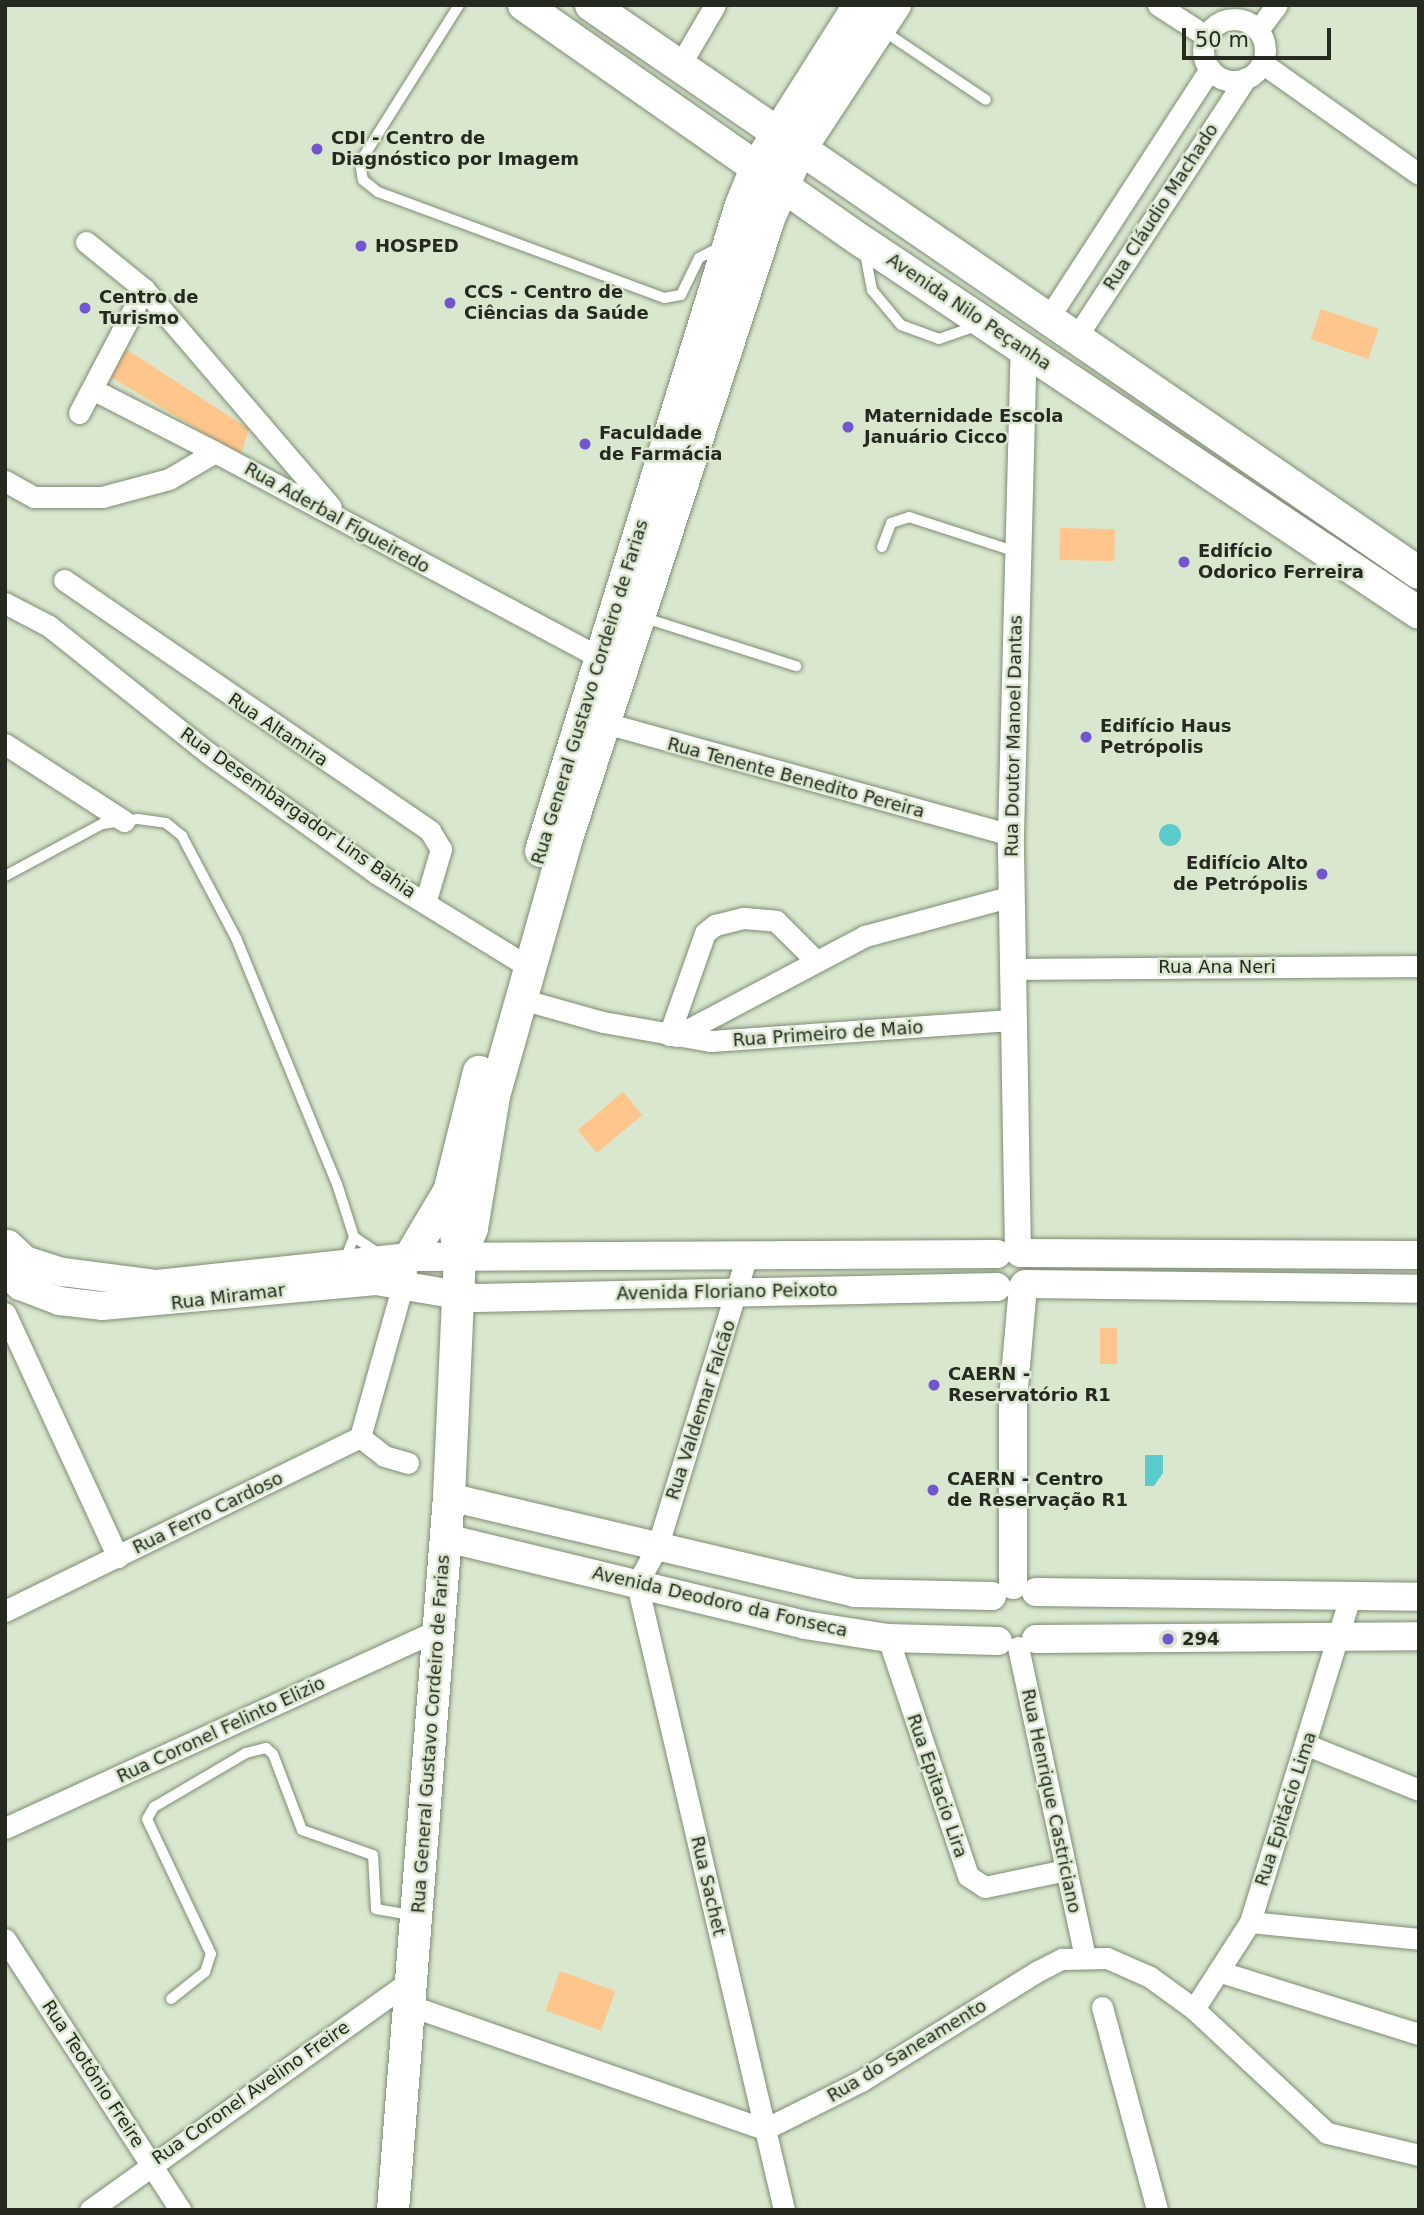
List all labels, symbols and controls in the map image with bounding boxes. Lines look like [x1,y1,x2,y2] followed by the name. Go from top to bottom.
[1186,14,1335,58] scale bar
[1195,28,1249,52] text: 50 m
[1099,120,1223,294] street label: Rua Cláudio Machado
[331,128,579,170] place label: CDI - Centro de Diagnóstico por Imagem
[309,141,325,157] marker: CDI - Centro de Diagnóstico por Imagem
[375,235,459,257] place label: HOSPED
[353,238,369,254] marker: HOSPED
[883,249,1055,375] street label: Avenida Nilo Peçanha
[464,282,649,324] place label: CCS - Centro de Ciências da Saúde
[99,287,198,330] place label: Centro de Turismo
[442,295,458,311] marker: CCS - Centro de Ciências da Saúde
[77,300,93,316] marker: Centro de Turismo
[864,406,1063,448] place label: Maternidade Escola Januário Cicco
[838,417,858,437] marker: Maternidade Escola Januário Cicco
[599,423,723,466] place label: Faculdade de Farmácia
[577,436,593,452] marker: Faculdade de Farmácia
[241,458,433,578] street label: Rua Aderbal Figueiredo
[527,517,653,867] street label: Rua General Gustavo Cordeiro de Farias
[1198,541,1364,584] place label: Edifício Odorico Ferreira
[1176,554,1192,570] marker: Edifício Odorico Ferreira
[1001,615,1027,857] street label: Rua Doutor Manoel Dantas
[224,689,332,771] street label: Rua Altamira
[1100,716,1232,758] place label: Edifício Haus Petrópolis
[176,723,420,903] street label: Rua Desembargador Lins Bahia
[1078,729,1094,745] marker: Edifício Haus Petrópolis
[665,733,927,823] street label: Rua Tenente Benedito Pereira
[1173,853,1308,896] place label: Edifício Alto de Petrópolis
[1314,866,1330,882] marker: Edifício Alto de Petrópolis
[1158,956,1276,978] street label: Rua Ana Neri
[732,1017,924,1051] street label: Rua Primeiro de Maio
[170,1279,286,1315] street label: Rua Miramar
[616,1279,838,1305] street label: Avenida Floriano Peixoto
[662,1317,740,1503] street label: Rua Valdemar Falcão
[948,1364,1111,1406] place label: CAERN - Reservatório R1
[926,1377,942,1393] marker: CAERN - Reservatório R1
[129,1467,287,1559] street label: Rua Ferro Cardoso
[947,1469,1128,1512] place label: CAERN - Centro de Reservação R1
[925,1482,941,1498] marker: CAERN - Centro de Reservação R1
[408,1554,454,1914] street label: Rua General Gustavo Cordeiro de Farias
[590,1562,850,1642] street label: Avenida Deodoro da Fonseca
[1182,1628,1220,1650] place label: 294
[1160,1631,1176,1647] marker: 294
[114,1672,328,1788] street label: Rua Coronel Felinto Elizio
[1017,1687,1085,1915] street label: Rua Henrique Castriciano
[902,1711,972,1861] street label: Rua Epitacio Lira
[1251,1729,1321,1889] street label: Rua Epitácio Lima
[686,1834,730,1938] street label: Rua Sachet
[823,1995,991,2107] street label: Rua do Saneamento
[37,1996,149,2152] street label: Rua Teotônio Freire
[148,2016,354,2170] street label: Rua Coronel Avelino Freire

